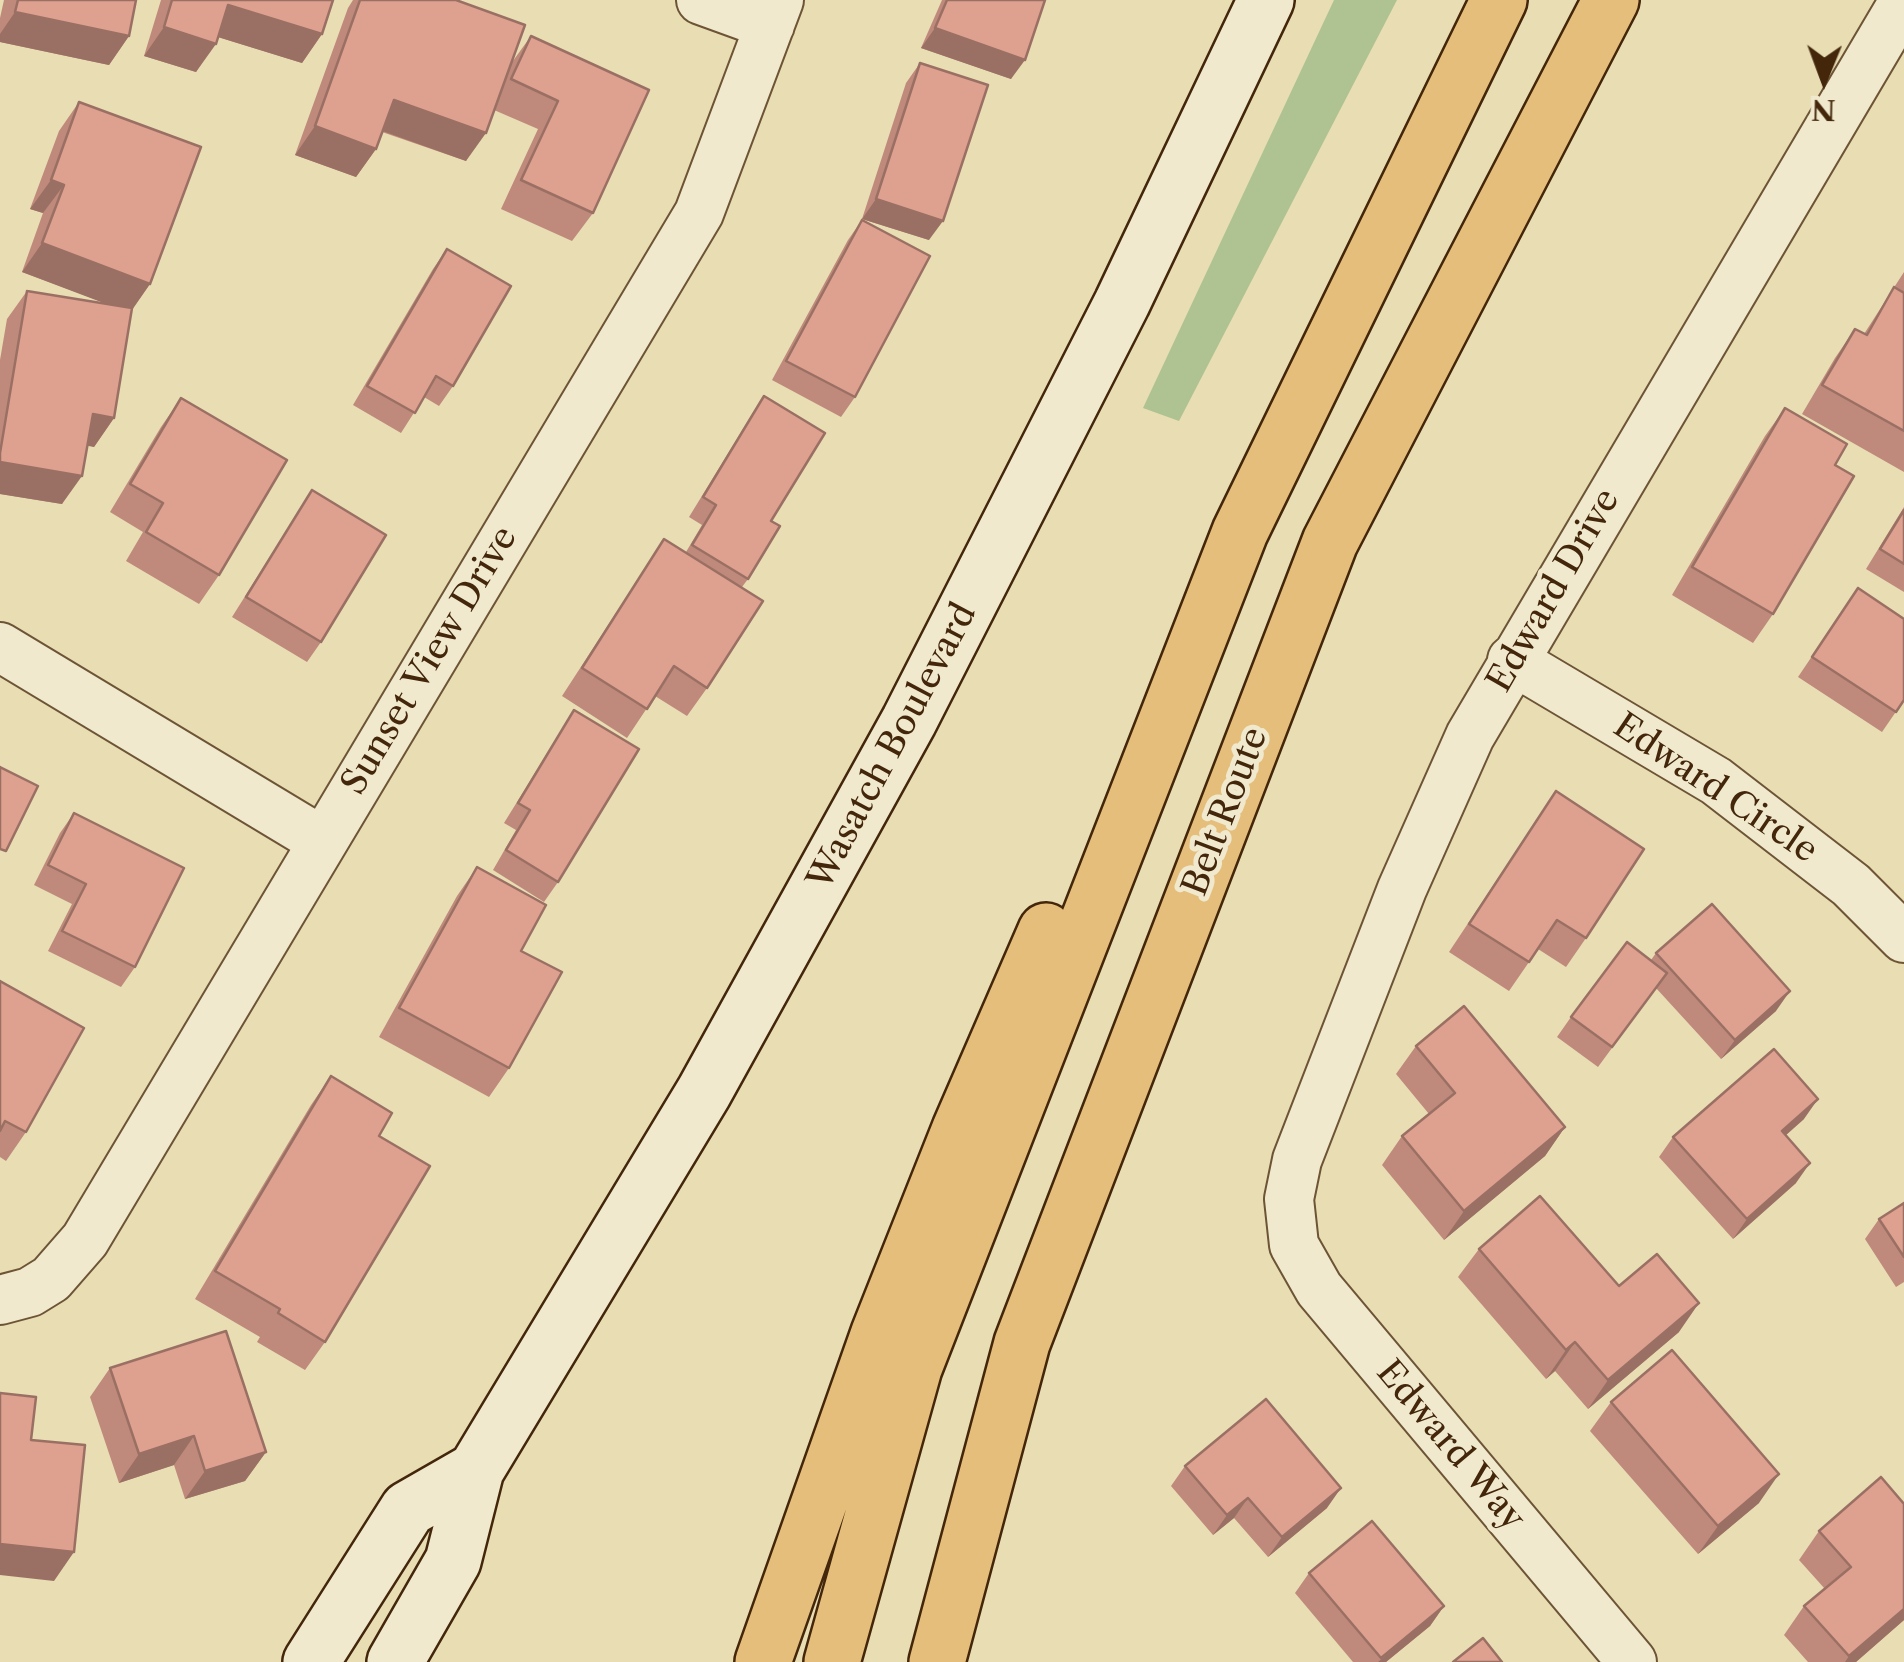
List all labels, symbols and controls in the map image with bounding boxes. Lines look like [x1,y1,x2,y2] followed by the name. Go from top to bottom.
[1774,30,1874,130] north arrow
[1811,93,1836,127] text: N
[1479,482,1629,700] street label: Edward Drive
[333,519,527,803] street label: Sunset View Drive
[800,597,986,897] street label: Wasatch Boulevard
[1605,705,1825,873] street label: Edward Circle
[1175,722,1277,902] street label: Belt Route
[1367,1353,1533,1539] street label: Edward Way

